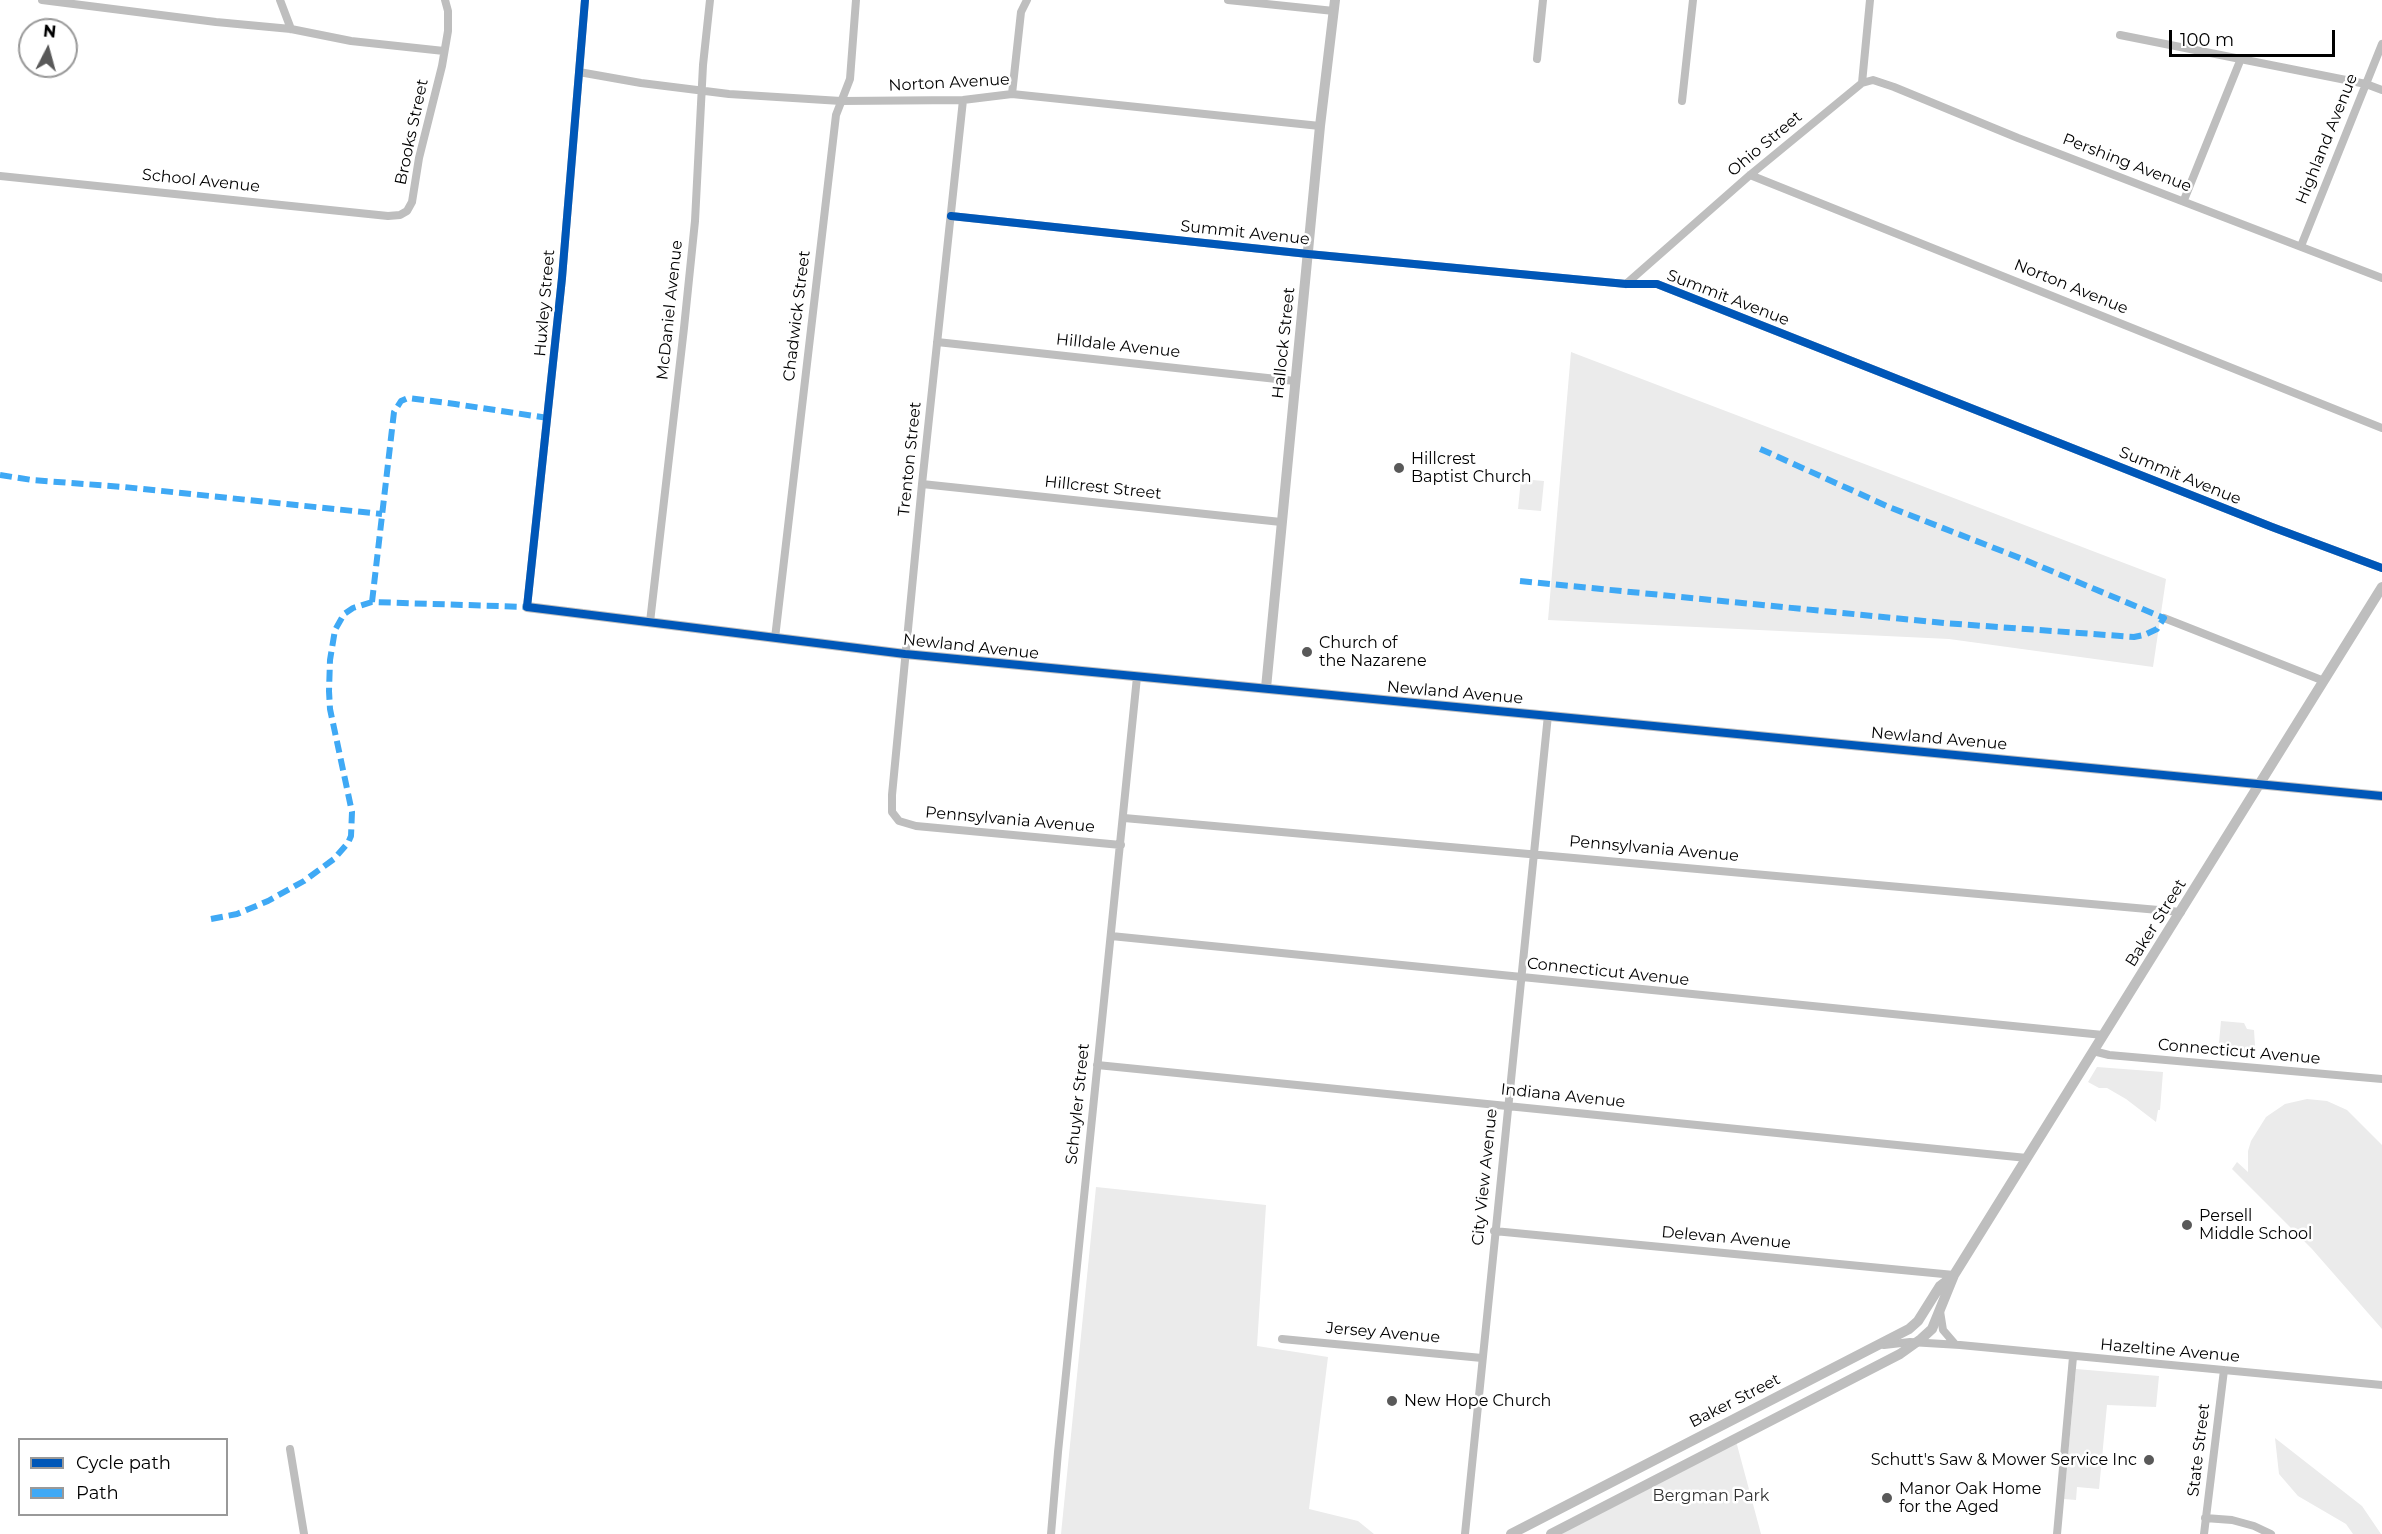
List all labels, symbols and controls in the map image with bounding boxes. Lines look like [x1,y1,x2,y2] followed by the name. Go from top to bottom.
[18,18,78,78] north arrow
[2172,18,2338,56] scale bar
[42,21,57,42] text: N
[2180,29,2234,51] text: 100 m
[888,70,1010,96] street label: Norton Avenue
[2292,71,2362,207] street label: Highland Avenue
[391,77,433,187] street label: Brooks Street
[1724,107,1806,181] street label: Ohio Street
[2060,130,2194,196] street label: Pershing Avenue
[141,165,261,197] street label: School Avenue
[1179,217,1311,249] street label: Summit Avenue
[653,239,687,381] street label: McDaniel Avenue
[531,249,559,357] street label: Huxley Street
[779,249,815,383] street label: Chadwick Street
[2011,255,2131,319] street label: Norton Avenue
[1664,266,1792,330] street label: Summit Avenue
[1269,286,1299,400] street label: Hallock Street
[1055,330,1181,362] street label: Hilldale Avenue
[894,401,926,517] street label: Trenton Street
[2116,443,2244,509] street label: Summit Avenue
[1411,449,1531,487] place label: Hillcrest Baptist Church
[1392,461,1406,475] marker: Hillcrest Baptist Church
[1043,472,1163,504] street label: Hillcrest Street
[902,630,1040,664] street label: Newland Avenue
[1319,633,1427,671] place label: Church of the Nazarene
[1300,645,1314,659] marker: Church of the Nazarene
[1386,677,1524,709] street label: Newland Avenue
[1870,723,2008,755] street label: Newland Avenue
[924,803,1096,837] street label: Pennsylvania Avenue
[1568,832,1740,866] street label: Pennsylvania Avenue
[2122,876,2190,970] street label: Baker Street
[1526,954,1690,990] street label: Connecticut Avenue
[2157,1035,2321,1069] street label: Connecticut Avenue
[1062,1042,1094,1166] street label: Schuyler Street
[1500,1080,1626,1112] street label: Indiana Avenue
[1468,1108,1502,1246] street label: City View Avenue
[2199,1206,2312,1244] place label: Persell Middle School
[2180,1218,2194,1232] marker: Persell Middle School
[1660,1223,1792,1253] street label: Delevan Avenue
[1325,1318,1441,1348] street label: Jersey Avenue
[2099,1335,2241,1367] street label: Hazeltine Avenue
[1686,1370,1784,1432] street label: Baker Street
[1404,1391,1551,1411] place label: New Hope Church
[1385,1394,1399,1408] marker: New Hope Church
[2184,1402,2214,1498] street label: State Street
[18,1438,228,1516] legend
[1871,1450,2137,1470] place label: Schutt's Saw & Mower Service Inc
[76,1452,171,1474] text: Cycle path
[2142,1453,2156,1467] marker: Schutt's Saw & Mower Service Inc
[1899,1479,2041,1517] place label: Manor Oak Home for the Aged
[76,1482,119,1504] text: Path
[1653,1486,1769,1506] park label: Bergman Park
[1880,1491,1894,1505] marker: Manor Oak Home for the Aged

